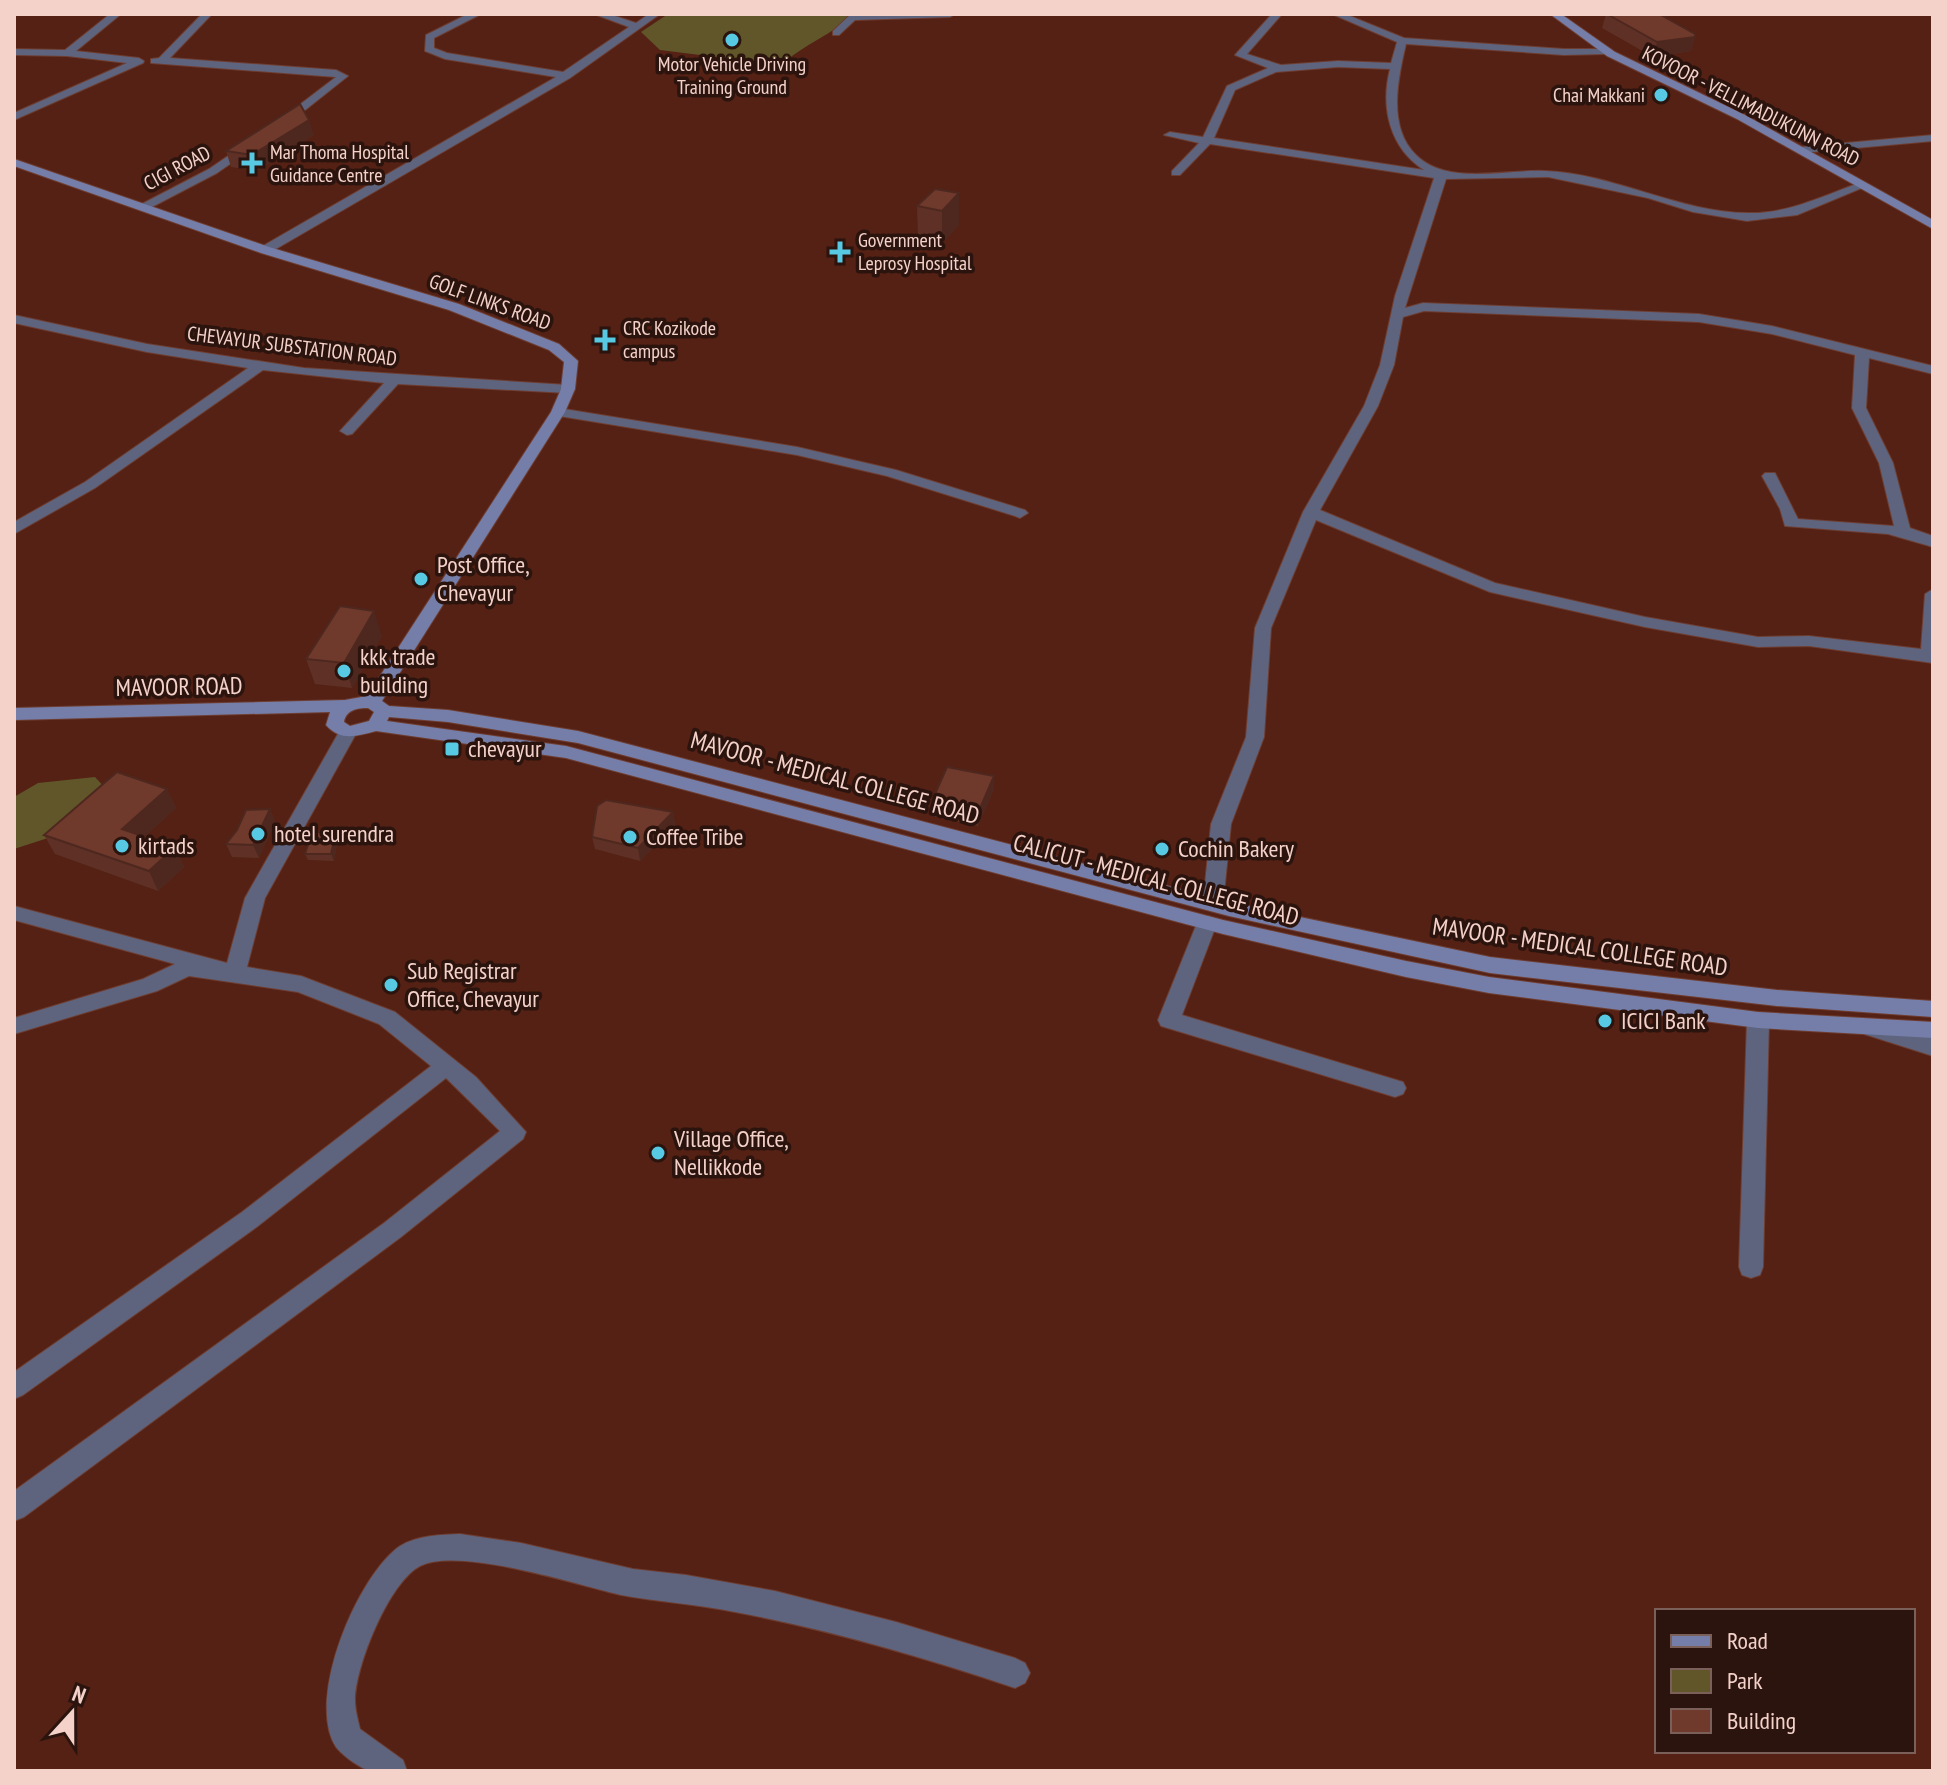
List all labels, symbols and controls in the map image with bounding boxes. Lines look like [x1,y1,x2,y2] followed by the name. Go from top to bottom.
[723,31,741,49] marker: Motor Vehicle Driving Training Ground
[1638,40,1864,172] street label: KOVOOR - VELLIMADUKUNN ROAD
[658,51,806,100] place label: Motor Vehicle Driving Training Ground
[1553,82,1645,108] place label: Chai Makkani
[1652,86,1670,104] marker: Chai Makkani
[270,139,409,188] place label: Mar Thoma Hospital Guidance Centre
[139,140,215,196] street label: CIGI ROAD
[241,152,263,174] marker: Mar Thoma Hospital Guidance Centre
[858,227,972,276] place label: Government Leprosy Hospital
[829,241,851,263] marker: Government Leprosy Hospital
[426,268,554,336] street label: GOLF LINKS ROAD
[623,315,716,364] place label: CRC Kozikode campus
[186,320,398,372] street label: CHEVAYUR SUBSTATION ROAD
[594,329,616,351] marker: CRC Kozikode campus
[437,549,530,608] place label: Post Office, Chevayur
[412,570,430,588] marker: Post Office, Chevayur
[360,641,436,700] place label: kkk trade building
[335,662,353,680] marker: kkk trade building
[115,670,243,703] street label: MAVOOR ROAD
[687,724,983,831] street label: MAVOOR - MEDICAL COLLEGE ROAD
[468,733,542,764] place label: chevayur
[443,740,461,758] marker: chevayur
[274,818,394,849] place label: hotel surendra
[646,821,744,852] place label: Coffee Tribe
[249,825,267,843] marker: hotel surendra
[1010,826,1302,933] street label: CALICUT - MEDICAL COLLEGE ROAD
[621,828,639,846] marker: Coffee Tribe
[138,830,194,861] place label: kirtads
[1178,833,1294,864] place label: Cochin Bakery
[113,837,131,855] marker: kirtads
[1153,840,1171,858] marker: Cochin Bakery
[1430,910,1730,983] street label: MAVOOR - MEDICAL COLLEGE ROAD
[407,955,539,1014] place label: Sub Registrar Office, Chevayur
[382,976,400,994] marker: Sub Registrar Office, Chevayur
[1621,1005,1706,1036] place label: ICICI Bank
[1596,1012,1614,1030] marker: ICICI Bank
[673,1123,789,1182] place label: Village Office, Nellikkode
[649,1144,667,1162] marker: Village Office, Nellikkode
[1655,1609,1915,1753] legend
[1727,1625,1768,1656] text: Road
[1727,1665,1763,1696] text: Park
[32,1673,112,1753] north arrow
[69,1679,90,1710] text: N
[1727,1705,1796,1736] text: Building

